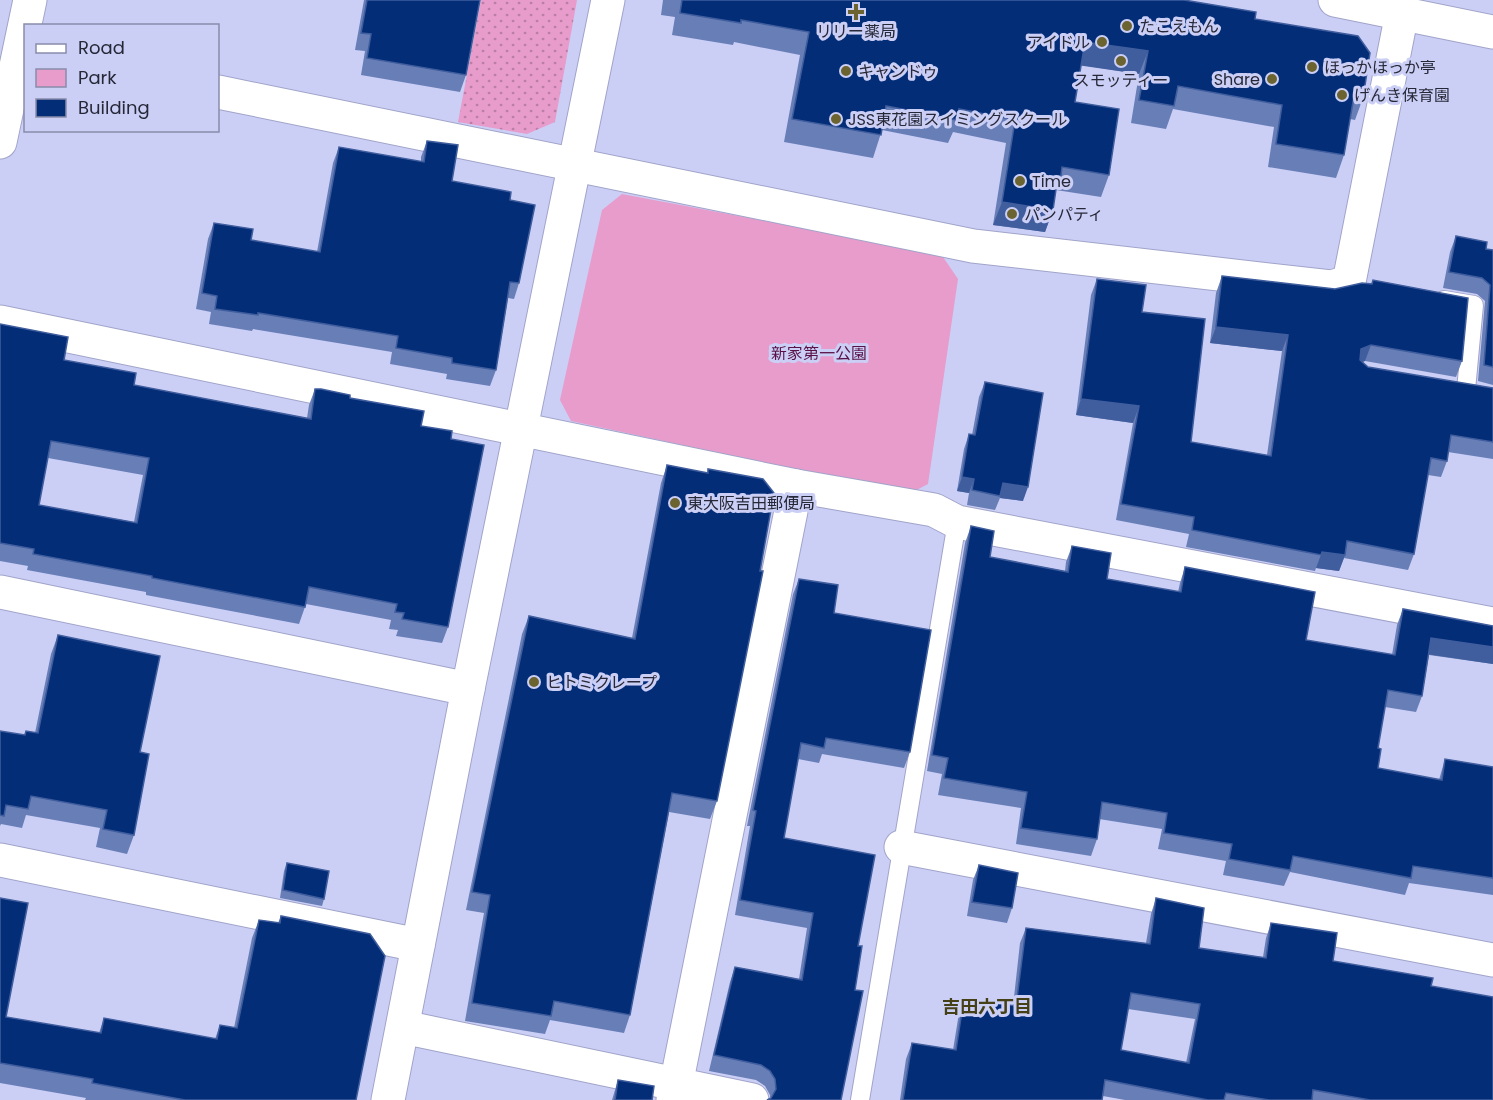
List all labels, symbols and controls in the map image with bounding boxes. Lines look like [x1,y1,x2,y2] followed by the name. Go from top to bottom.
[849,5,863,19] marker: リリー薬局
[1139,15,1219,38] place label: たこえもん
[1120,19,1134,33] marker: たこえもん
[816,20,896,43] place label: リリー薬局
[24,24,219,132] legend
[1027,31,1090,54] place label: アイドル
[78,35,125,60] text: Road
[1095,35,1109,49] marker: アイドル
[1114,54,1128,68] marker: スモッティー
[1324,56,1436,79] place label: ほっかほっか亭
[858,60,938,83] place label: キャンドゥ
[1305,60,1319,74] marker: ほっかほっか亭
[839,64,853,78] marker: キャンドゥ
[78,65,117,90] text: Park
[1214,68,1260,91] place label: Share
[1073,69,1169,92] place label: スモッティー
[1265,72,1279,86] marker: Share
[1354,84,1450,107] place label: げんき保育園
[1335,88,1349,102] marker: げんき保育園
[78,95,150,120] text: Building
[848,108,1067,131] place label: JSS東花園スイミングスクール
[829,112,843,126] marker: JSS東花園スイミングスクール
[1032,170,1071,193] place label: Time
[1013,174,1027,188] marker: Time
[1024,203,1104,226] place label: パンパティ
[1005,207,1019,221] marker: パンパティ
[771,342,867,365] park label: 新家第一公園
[687,492,815,515] place label: 東大阪吉田郵便局
[668,496,682,510] marker: 東大阪吉田郵便局
[546,671,657,694] place label: ヒトミクレープ
[527,675,541,689] marker: ヒトミクレープ
[942,994,1032,1019] district label: 吉田六丁目

